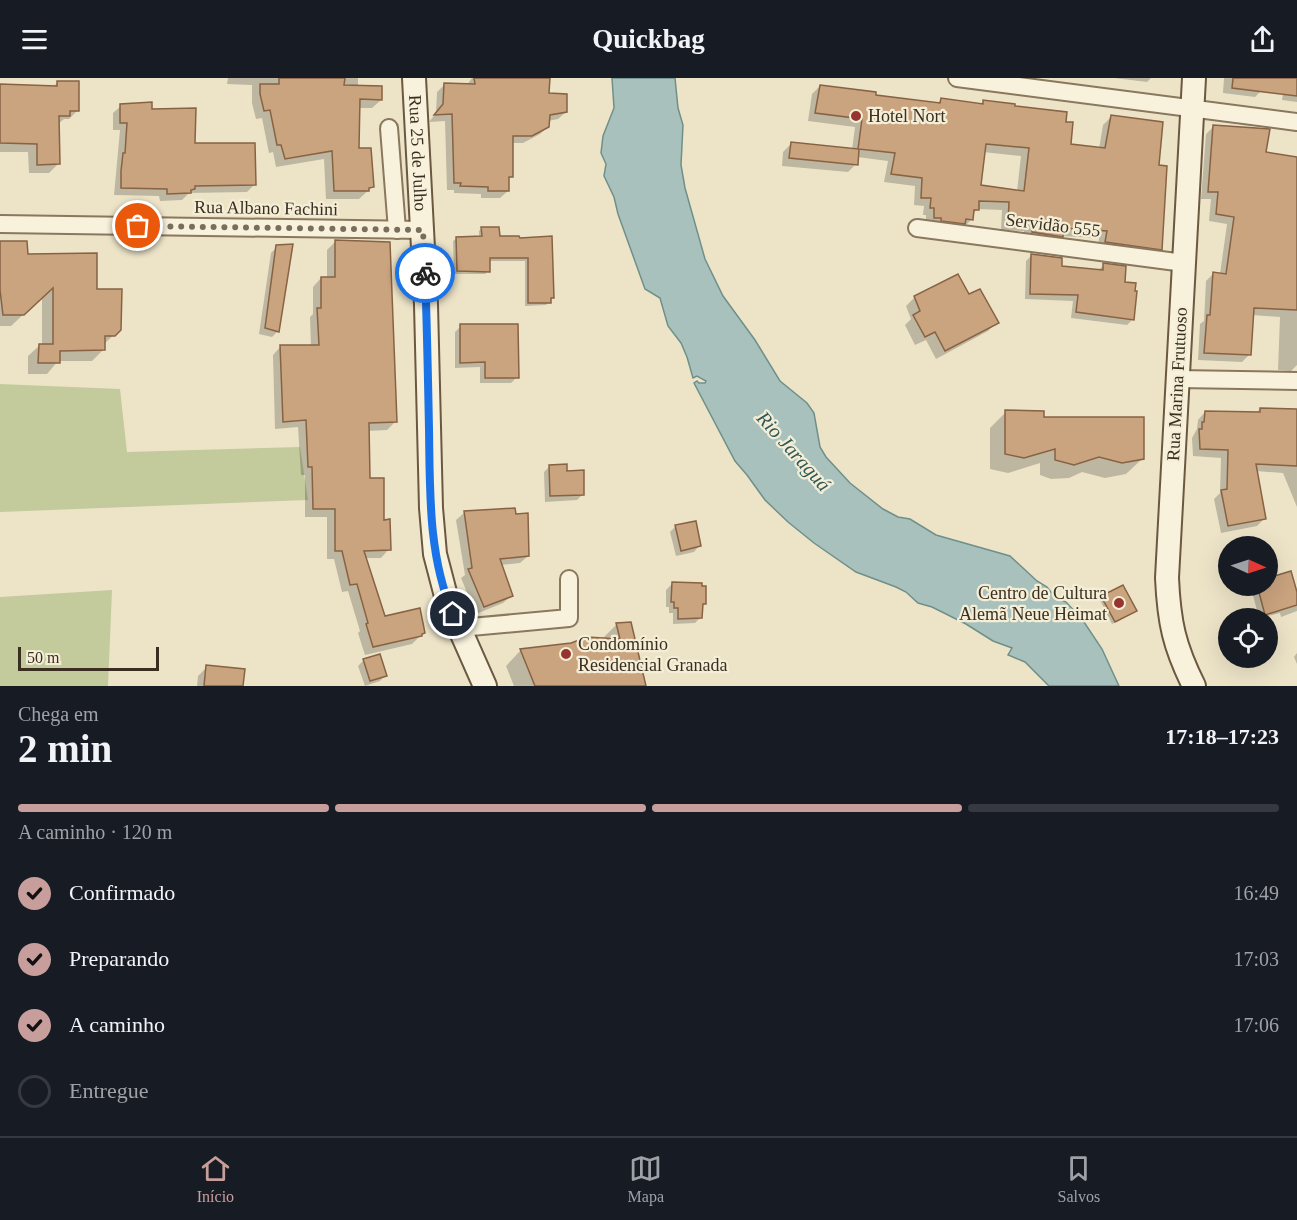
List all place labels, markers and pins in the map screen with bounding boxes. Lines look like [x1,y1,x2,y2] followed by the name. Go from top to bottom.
[868,106,945,126] place label: Hotel Nort
[849,109,863,123] marker: Hotel Nort
[112,200,163,251] pin
[959,583,1107,624] place label: Centro de Cultura Alemã Neue Heimat
[427,588,478,639] pin
[1112,596,1126,610] marker: Centro de Cultura Alemã Neue Heimat
[578,634,727,675] place label: Condomínio Residencial Granada
[559,647,573,661] marker: Condomínio Residencial Granada

